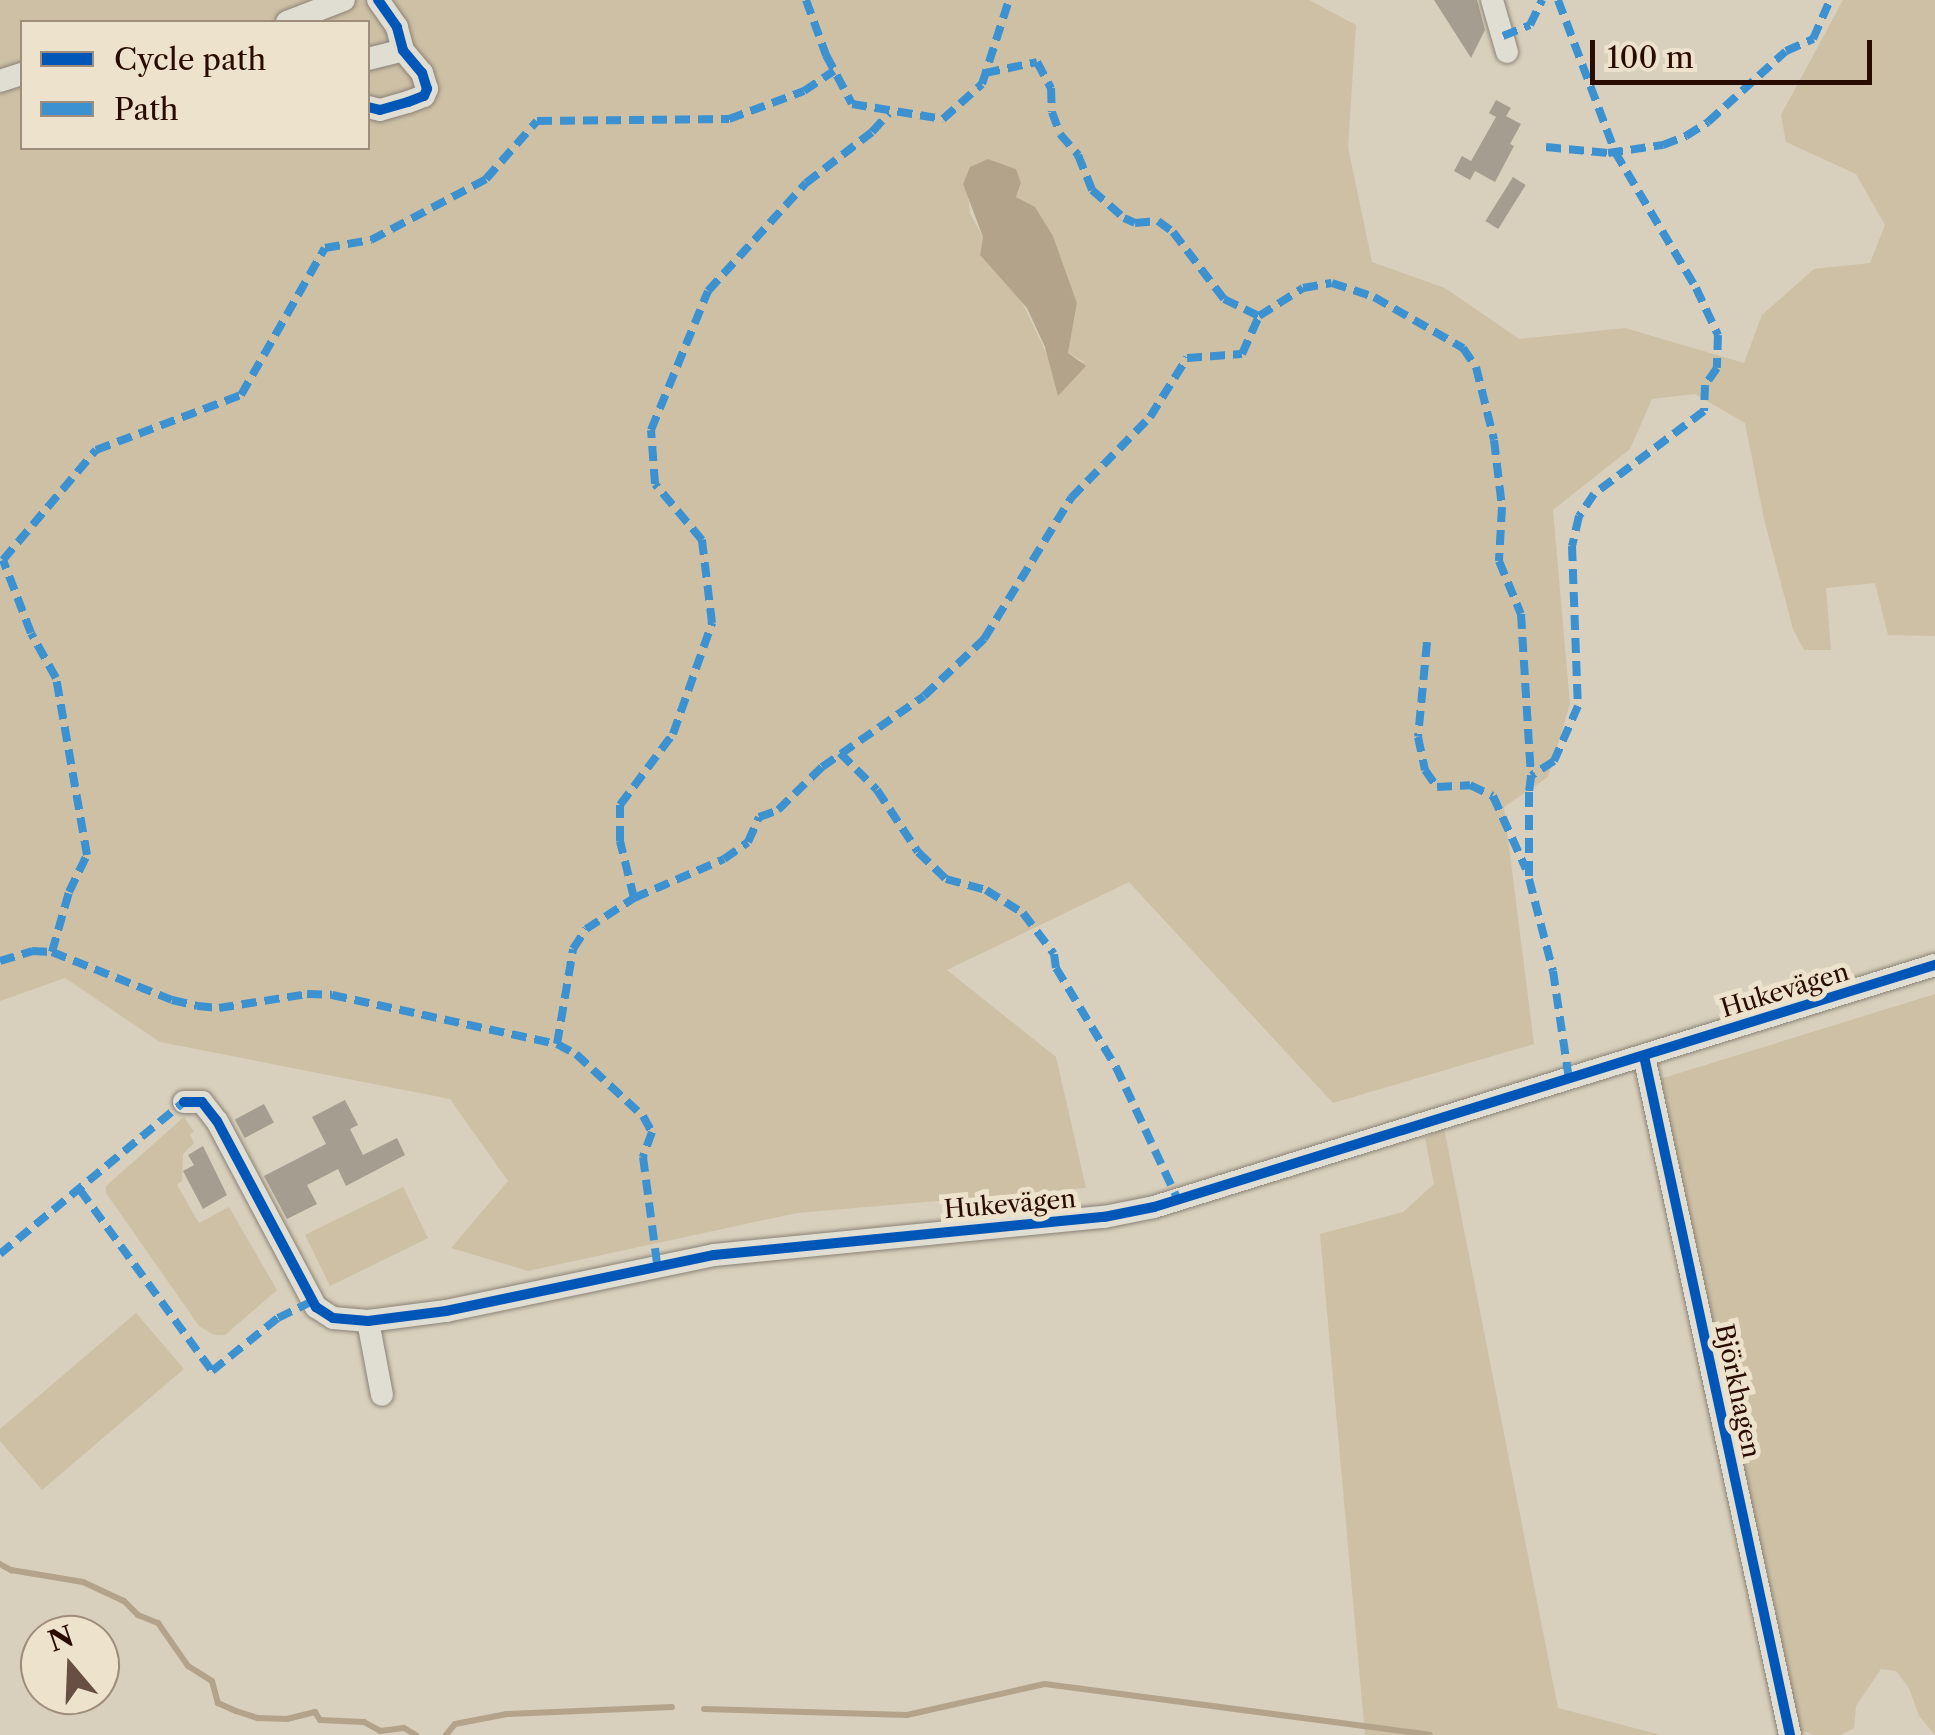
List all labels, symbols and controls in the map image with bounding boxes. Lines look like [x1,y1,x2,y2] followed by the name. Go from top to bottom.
[20,20,370,150] legend
[1595,20,1878,82] scale bar
[1607,39,1694,76] text: 100 m
[114,41,266,78] text: Cycle path
[114,91,179,128] text: Path
[1717,957,1853,1025] street label: Hukevägen
[943,1184,1077,1226] street label: Hukevägen
[1708,1321,1766,1461] street label: Björkhagen
[20,1615,120,1715] north arrow
[44,1618,78,1659] text: N

